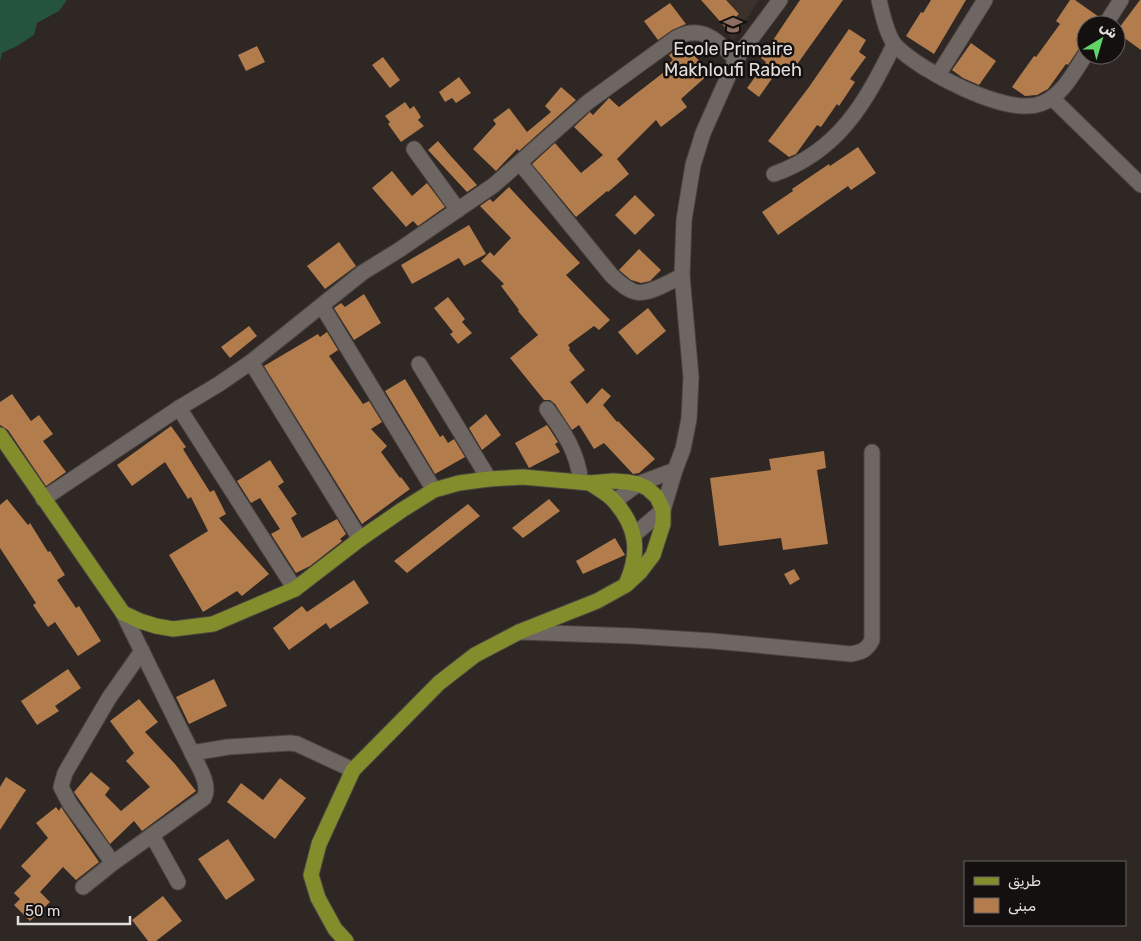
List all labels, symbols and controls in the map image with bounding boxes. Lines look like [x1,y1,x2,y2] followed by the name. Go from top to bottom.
[722,14,744,36] school or university icon: Ecole Primaire Makhloufi Rabeh
[1076,15,1126,65] north arrow
[1096,18,1121,42] text: ش
[664,38,802,81] place label: Ecole Primaire Makhloufi Rabeh
[964,861,1126,926] legend
[1008,872,1041,890] text: طريق
[18,894,130,926] scale bar
[1008,897,1036,915] text: مبنى
[25,902,60,920] text: 50 m

